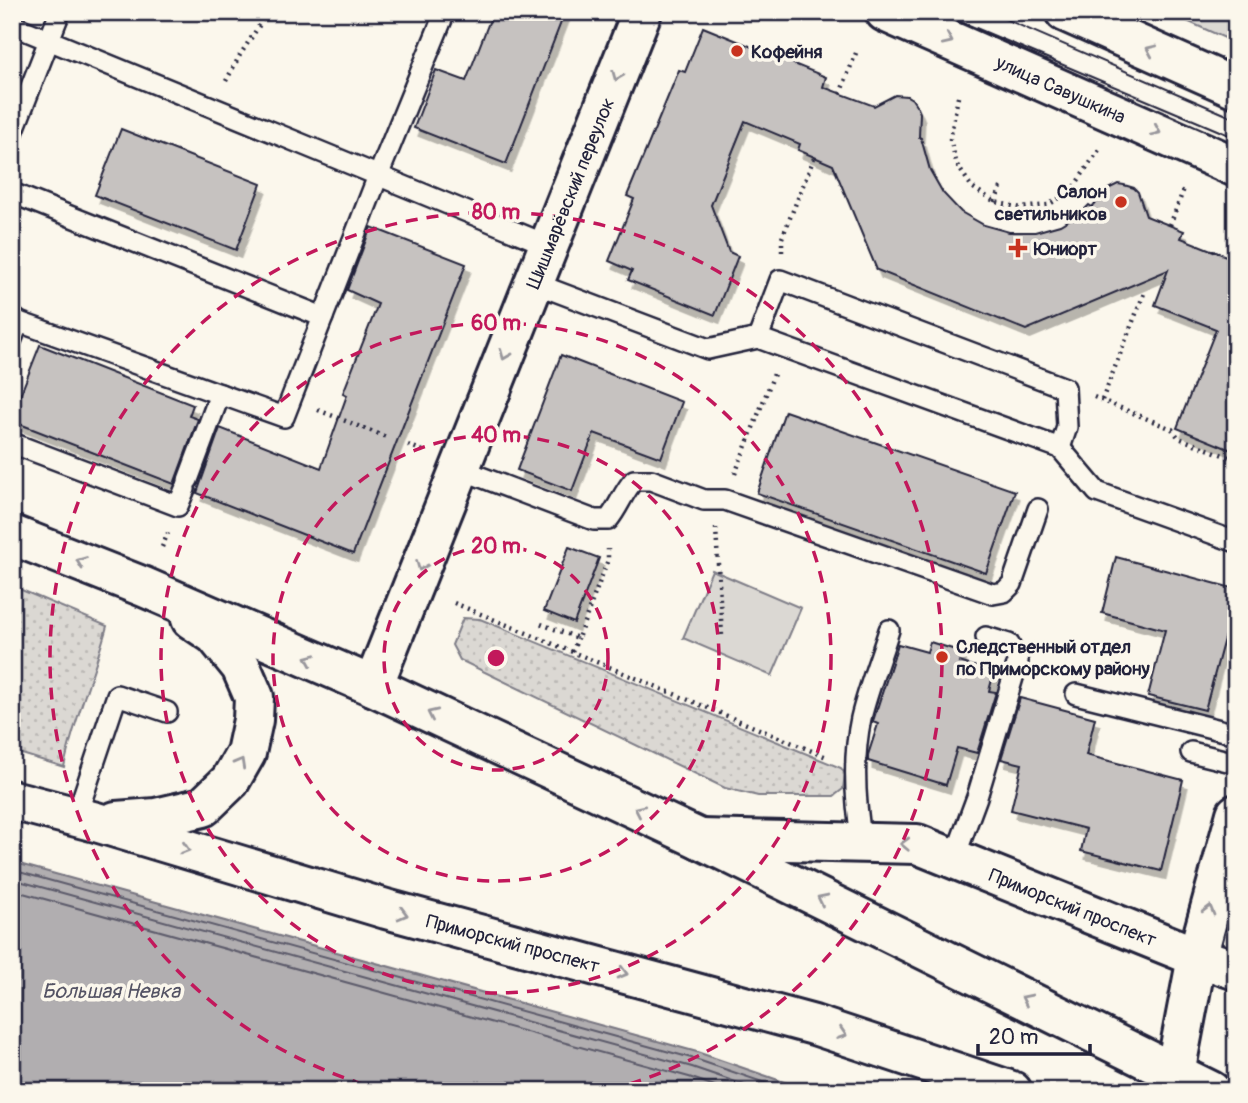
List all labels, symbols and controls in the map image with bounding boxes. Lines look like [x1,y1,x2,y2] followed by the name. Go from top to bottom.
[941,32,953,46] one-way arrow
[751,40,823,64] place label: Кофейня
[729,43,745,59] marker: Кофейня
[1146,44,1158,58] one-way arrow
[991,50,1129,129] street label: улица Савушкина
[612,69,626,81] one-way arrow
[522,94,620,292] street label: Шишмарёвский переулок
[1149,123,1161,137] one-way arrow
[994,180,1107,226] place label: Салон светильников
[1113,194,1129,210] marker: Салон светильников
[472,199,520,226] text: 80 m
[1033,237,1097,261] place label: Юниорт
[1008,238,1028,258] marker: Юниорт
[471,310,521,337] text: 60 m
[500,348,514,360] one-way arrow
[471,422,521,449] text: 40 m
[471,533,521,560] text: 20 m
[75,557,87,571] one-way arrow
[416,560,430,572] one-way arrow
[956,635,1151,681] place label: Следственный отдел по Приморскому району
[484,646,508,670] centre of rings
[934,649,950,665] marker: Следственный отдел по Приморскому району
[305,653,317,667] one-way arrow
[427,708,439,722] one-way arrow
[232,757,245,770] one-way arrow
[633,804,646,818] one-way arrow
[899,837,910,852] one-way arrow
[179,840,191,855] one-way arrow
[985,863,1160,953] street label: Приморский проспект
[817,893,829,907] one-way arrow
[397,905,409,920] one-way arrow
[1201,905,1216,917] one-way arrow
[423,909,603,979] street label: Приморский проспект
[617,965,629,979] one-way arrow
[42,978,181,1005] water label: Большая Невка
[1021,994,1033,1008] one-way arrow
[978,1012,1090,1056] scale bar
[989,1024,1038,1051] text: 20 m
[835,1026,848,1040] one-way arrow

